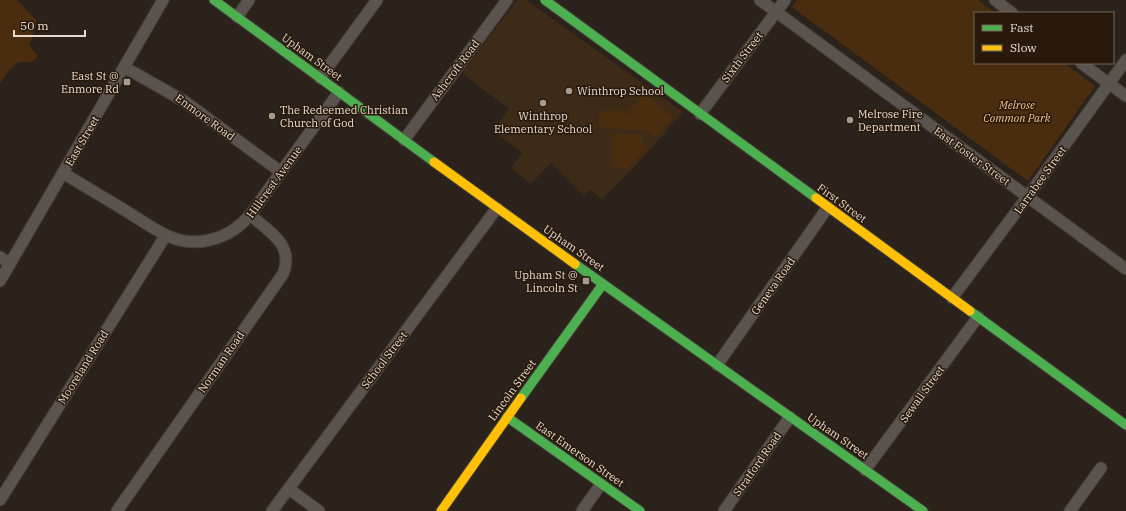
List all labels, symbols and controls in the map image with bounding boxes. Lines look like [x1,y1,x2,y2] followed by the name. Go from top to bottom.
[14,12,85,38] scale bar
[974,12,1114,64] legend
[20,18,49,33] text: 50 m
[1010,20,1034,35] text: Fast
[718,29,766,85] street label: Sixth Street
[279,30,345,84] street label: Upham Street
[427,36,483,103] street label: Ashcroft Road
[1010,40,1037,55] text: Slow
[61,69,119,96] place label: East St @ Enmore Rd
[122,77,132,87] marker: East St @ Enmore Rd
[577,84,664,98] place label: Winthrop School
[564,86,574,96] marker: Winthrop School
[172,91,238,144] street label: Enmore Road
[538,98,548,108] marker: Winthrop Elementary School
[983,98,1051,125] park label: Melrose Common Park
[280,103,408,130] place label: The Redeemed Christian Church of God
[858,107,923,134] place label: Melrose Fire Department
[494,109,592,136] place label: Winthrop Elementary School
[267,111,277,121] marker: The Redeemed Christian Church of God
[62,113,102,169] street label: East Street
[845,115,855,125] marker: Melrose Fire Department
[931,124,1013,188] street label: East Foster Street
[243,143,305,221] street label: Hillcrest Avenue
[1011,143,1069,217] street label: Larrabee Street
[815,180,869,226] street label: First Street
[541,222,607,274] street label: Upham Street
[748,254,798,318] street label: Geneva Road
[514,268,578,295] place label: Upham St @ Lincoln St
[581,276,591,286] marker: Upham St @ Lincoln St
[55,327,112,407] street label: Mooreland Road
[195,328,248,395] street label: Norman Road
[358,328,410,391] street label: School Street
[485,356,539,423] street label: Lincoln Street
[897,363,947,425] street label: Sewall Street
[805,410,871,462] street label: Upham Street
[533,418,627,490] street label: East Emerson Street
[730,429,784,499] street label: Stratford Road

